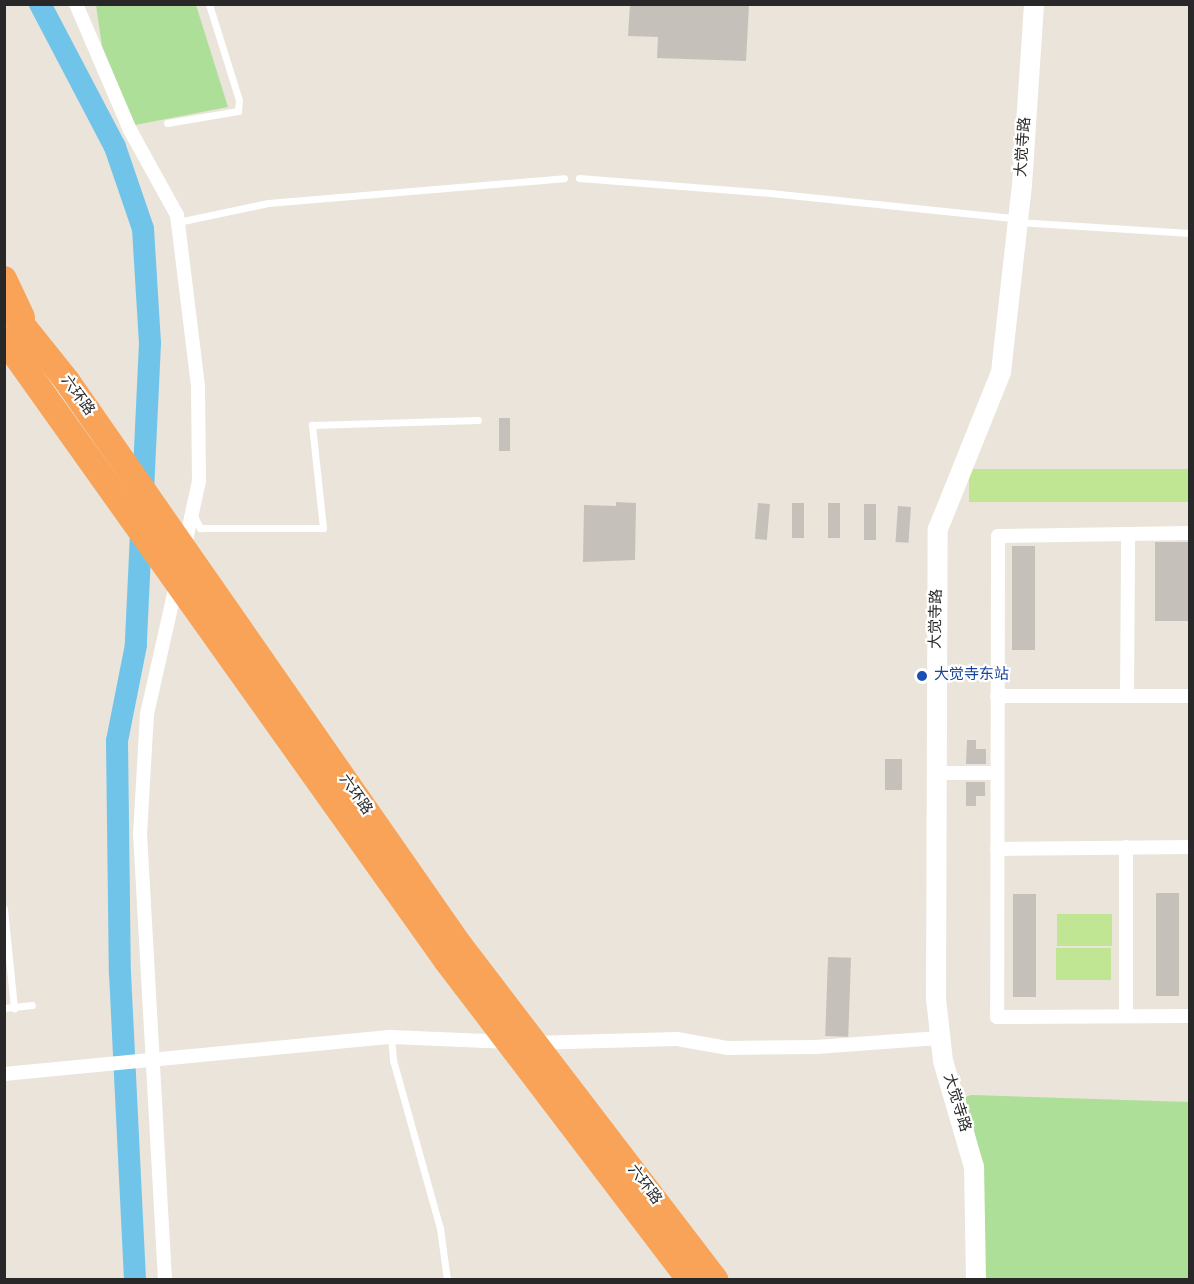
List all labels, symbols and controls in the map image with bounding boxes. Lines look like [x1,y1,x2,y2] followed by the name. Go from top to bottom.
[1013,116,1035,178] street label: 大觉寺路
[56,373,98,419] street label: 六环路
[927,589,947,649] street label: 大觉寺路
[934,667,1009,685] place label: 大觉寺东站
[915,669,929,683] marker: 大觉寺东站
[335,771,375,819] street label: 六环路
[939,1072,973,1134] street label: 大觉寺路
[623,1162,665,1208] street label: 六环路

